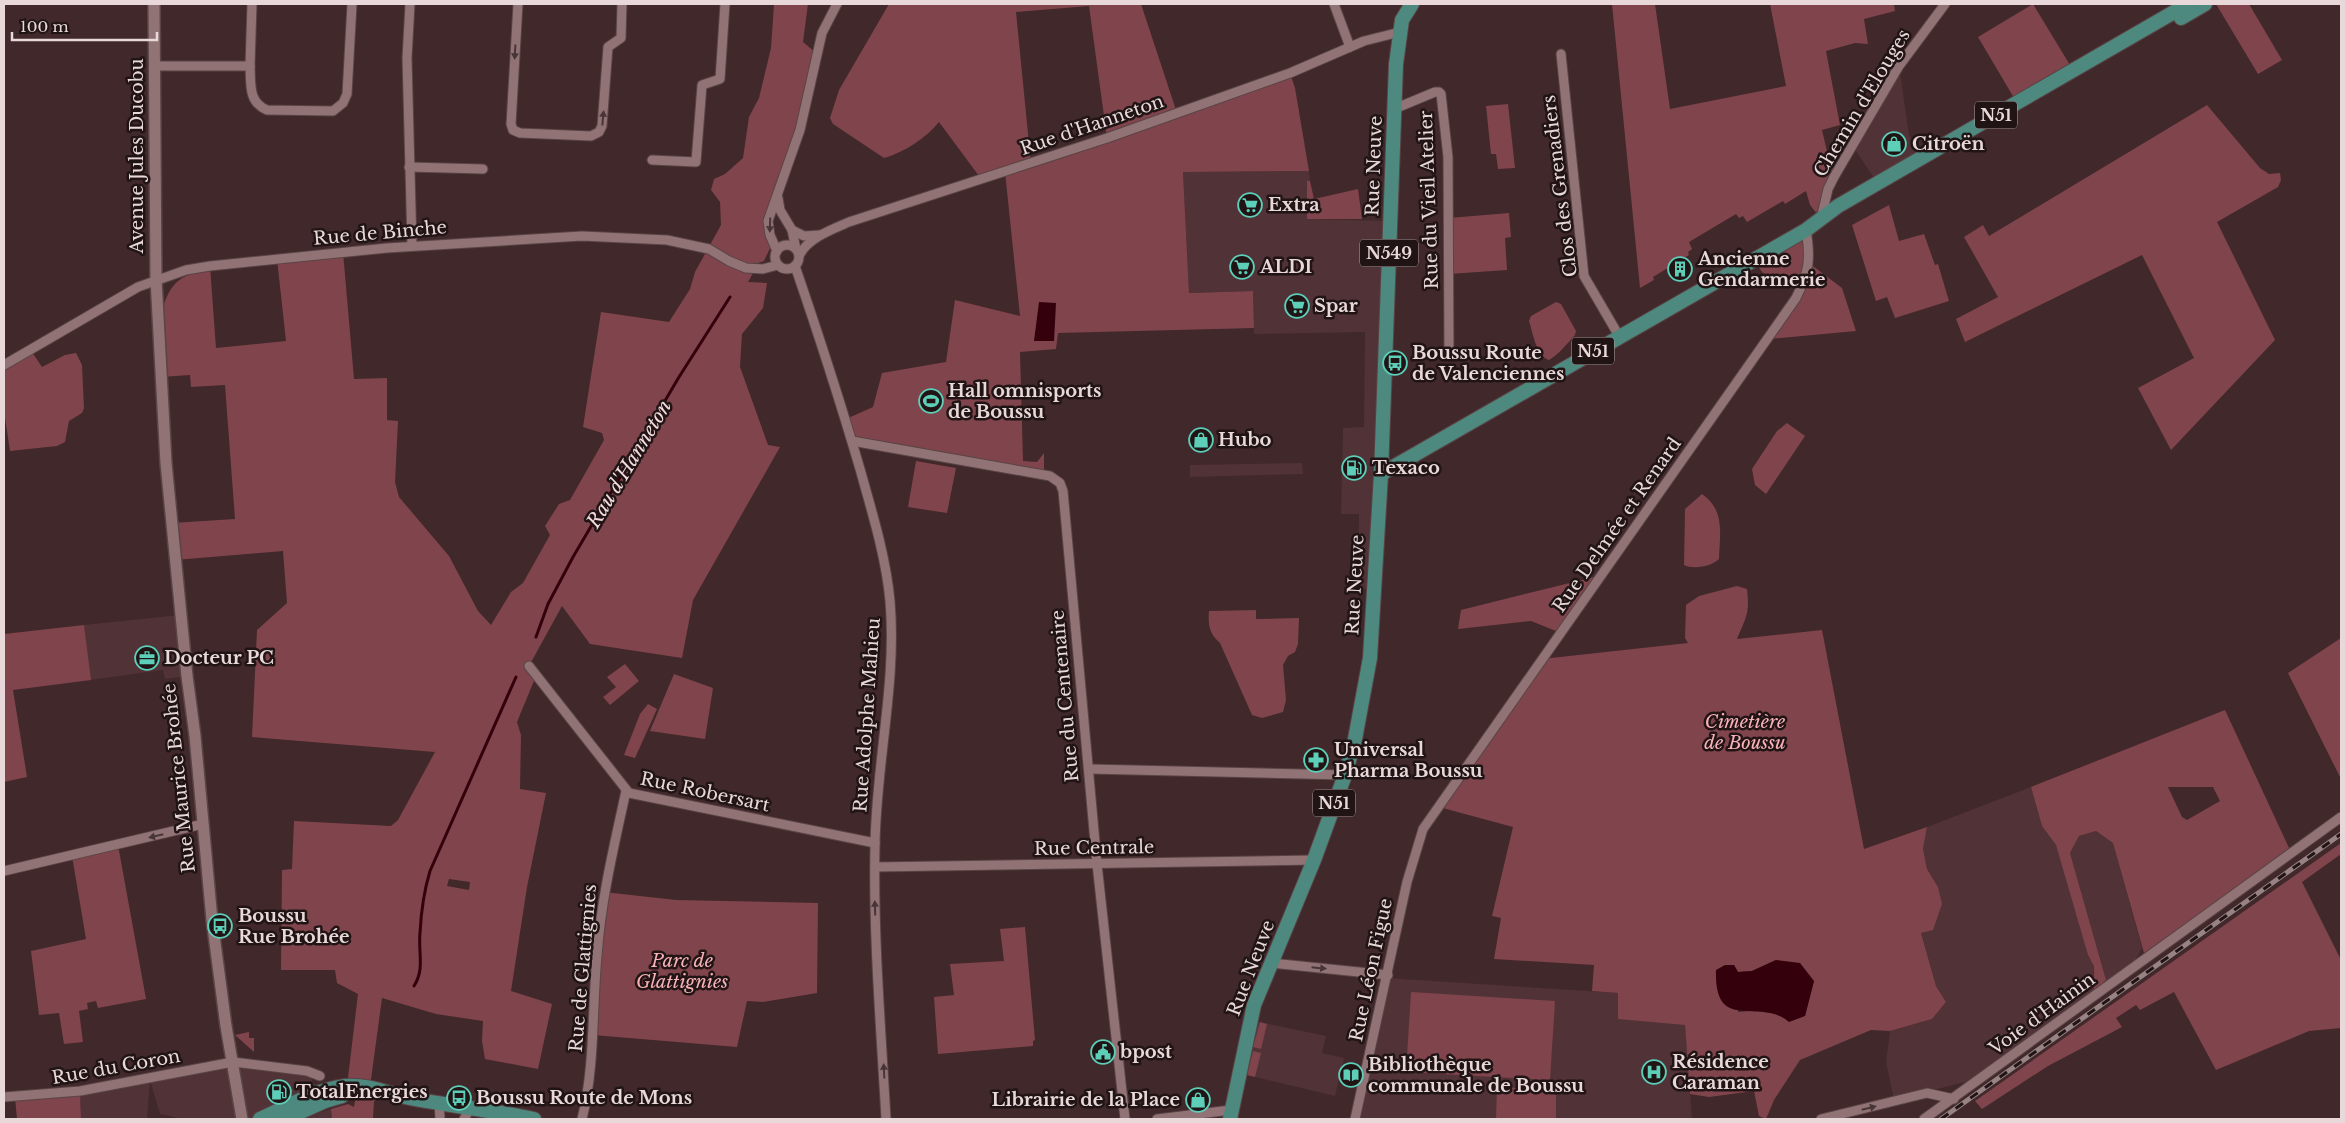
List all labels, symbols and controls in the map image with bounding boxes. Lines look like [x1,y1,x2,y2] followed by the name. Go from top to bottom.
[12,10,158,42] scale bar
[20,17,69,36] text: 100 m
[1809,25,1915,181] street label: Chemin d'Elouges
[511,45,519,61] one-way arrow
[126,58,148,255] street label: Avenue Jules Ducobu
[1017,90,1167,160] street label: Rue d'Hanneton
[1538,94,1582,278] street label: Clos des Grenadiers
[1975,102,2017,128] road number: N51
[599,110,607,126] one-way arrow
[1415,110,1443,290] street label: Rue du Vieil Atelier
[1361,115,1387,217] street label: Rue Neuve
[1881,131,1907,157] shop icon: Citroën
[1912,133,1985,155] place label: Citroën
[1237,192,1263,218] supermarket icon: Extra
[1268,194,1320,216] place label: Extra
[312,216,448,250] street label: Rue de Binche
[766,217,774,233] one-way arrow
[1360,240,1418,266] road number: N549
[1697,248,1826,291] place label: Ancienne Gendarmerie
[1229,254,1255,280] supermarket icon: ALDI
[1259,256,1312,278] place label: ALDI
[1667,256,1693,282] building icon: Ancienne Gendarmerie
[1284,293,1310,319] supermarket icon: Spar
[1314,295,1358,317] place label: Spar
[1572,338,1614,364] road number: N51
[1412,342,1565,385] place label: Boussu Route de Valenciennes
[1382,350,1408,376] bus stop icon: Boussu Route de Valenciennes
[948,380,1101,423] place label: Hall omnisports de Boussu
[918,388,944,414] sports icon: Hall omnisports de Boussu
[581,396,676,533] water label: Rau d'Hanneton
[1188,427,1214,453] shop icon: Hubo
[1218,429,1272,451] place label: Hubo
[1548,433,1686,617] street label: Rue Delmée et Renard
[1341,455,1367,481] fuel station icon: Texaco
[1372,457,1440,479] place label: Texaco
[1341,534,1369,636] street label: Rue Neuve
[1047,609,1083,783] street label: Rue du Centenaire
[849,617,885,813] street label: Rue Adolphe Mahieu
[134,645,160,671] office icon: Docteur PC
[164,647,274,669] place label: Docteur PC
[158,682,200,874] street label: Rue Maurice Brohée
[1704,711,1786,754] park label: Cimetière de Boussu
[1334,739,1483,782] place label: Universal Pharma Boussu
[1303,747,1329,773] pharmacy icon: Universal Pharma Boussu
[638,768,772,816] street label: Rue Robersart
[1313,790,1355,816] road number: N51
[148,832,163,840] one-way arrow
[1034,836,1154,860] street label: Rue Centrale
[565,883,601,1053] street label: Rue de Glattignies
[1345,896,1397,1044] street label: Rue Léon Figue
[871,900,879,916] one-way arrow
[238,905,350,948] place label: Boussu Rue Brohée
[207,913,233,939] bus stop icon: Boussu Rue Brohée
[1223,917,1279,1019] street label: Rue Neuve
[636,950,728,993] park label: Parc de Glattignies
[1312,964,1328,972] one-way arrow
[1984,968,2099,1060] street label: Voie d'Hainin
[1090,1039,1116,1065] public building icon: bpost
[1119,1041,1172,1063] place label: bpost
[50,1045,182,1089] street label: Rue du Coron
[1672,1051,1769,1094] place label: Résidence Caraman
[1368,1054,1584,1097] place label: Bibliothèque communale de Boussu
[1641,1059,1667,1085] hospital icon: Résidence Caraman
[879,1062,887,1078] one-way arrow
[1338,1062,1364,1088] library icon: Bibliothèque communale de Boussu
[266,1079,292,1105] fuel station icon: TotalEnergies
[296,1081,428,1103] place label: TotalEnergies
[446,1085,472,1111] bus stop icon: Boussu Route de Mons
[476,1087,692,1109] place label: Boussu Route de Mons
[1185,1087,1211,1113] shop icon: Librairie de la Place
[992,1089,1180,1111] place label: Librairie de la Place
[1861,1103,1876,1111] one-way arrow

